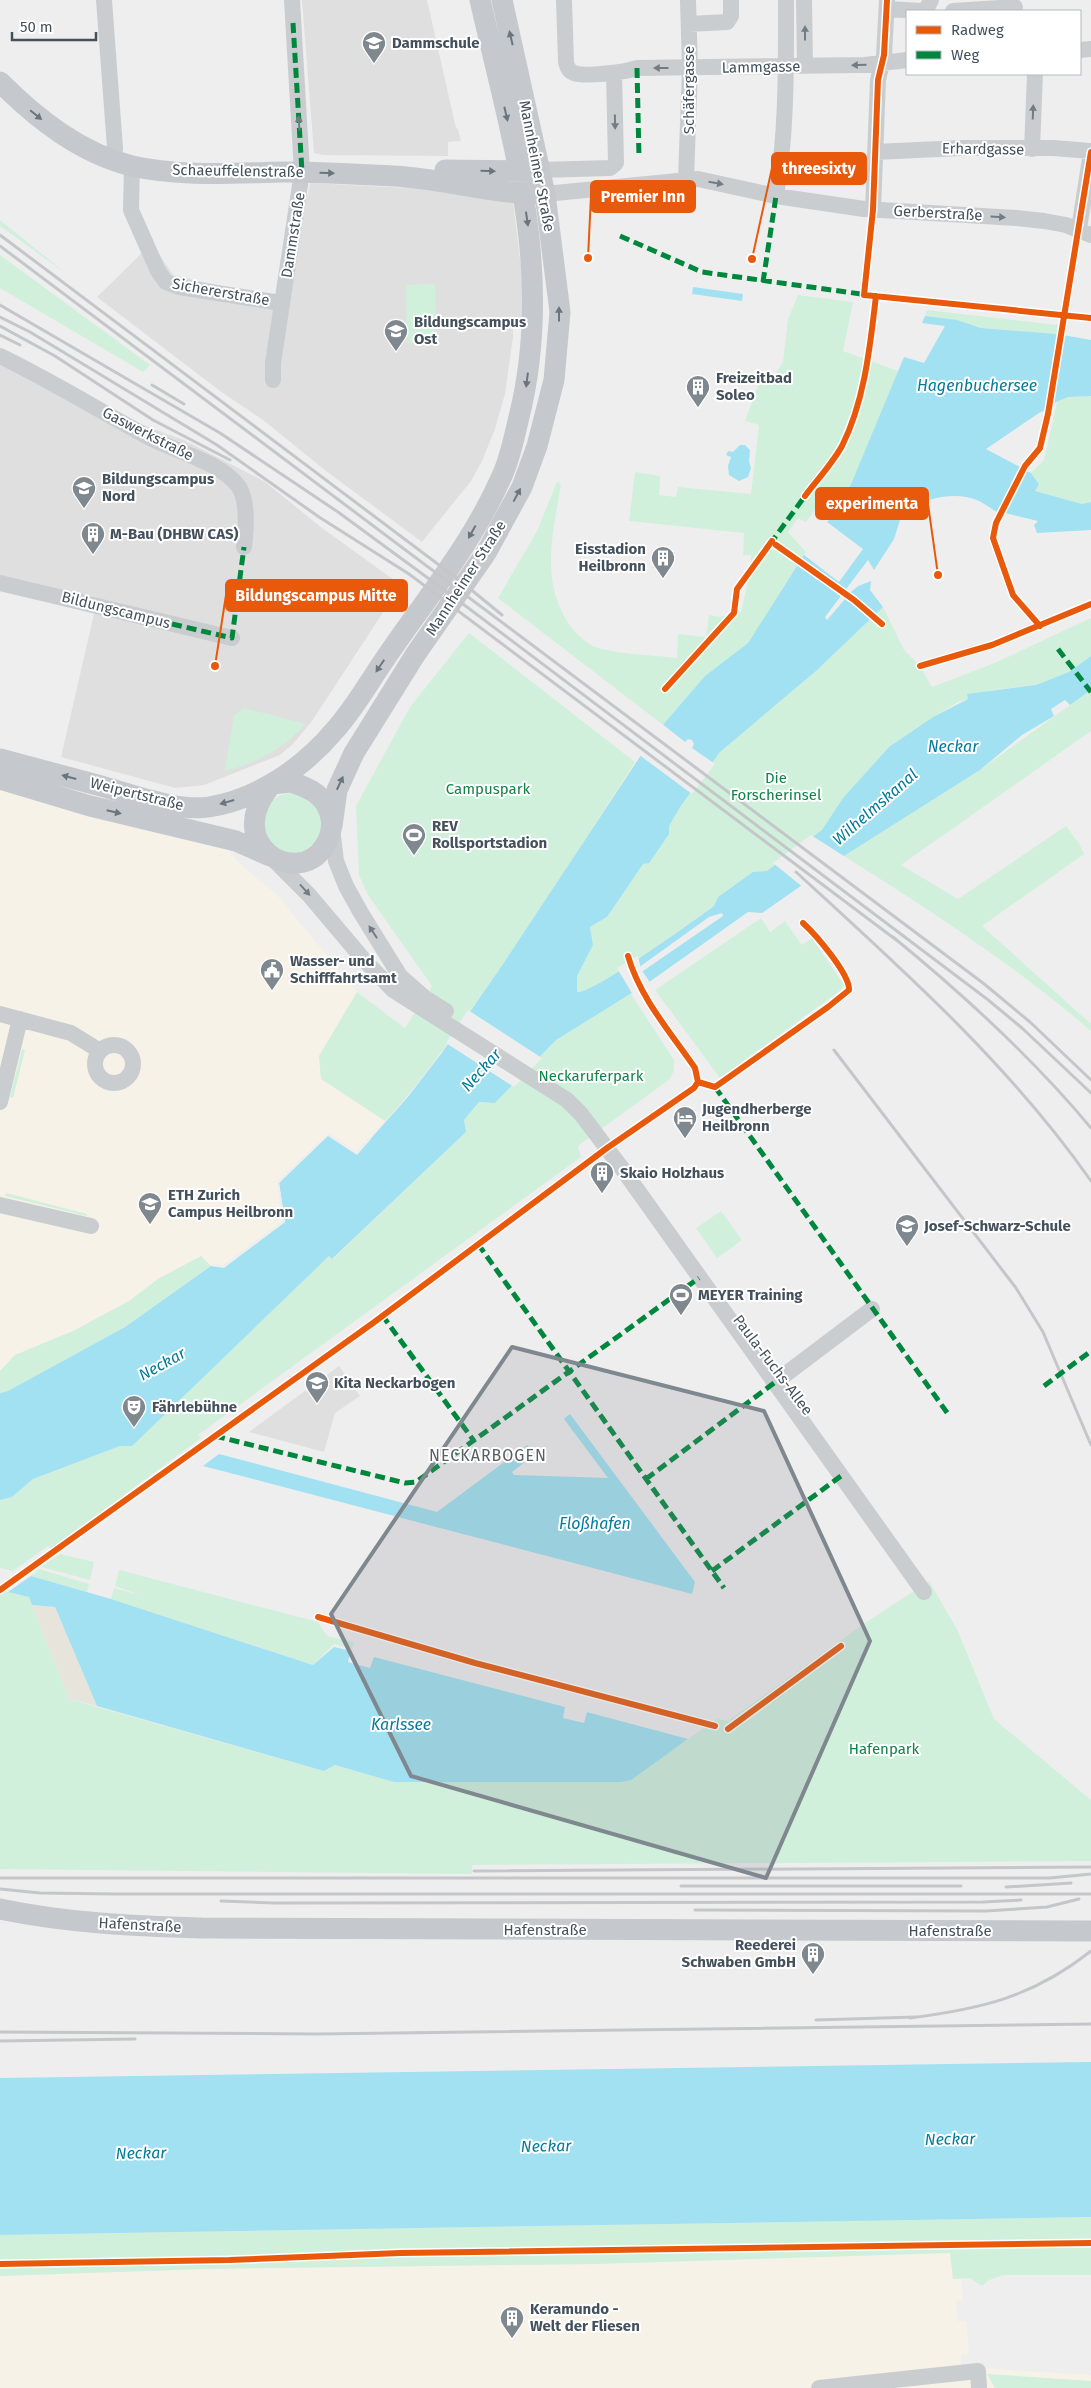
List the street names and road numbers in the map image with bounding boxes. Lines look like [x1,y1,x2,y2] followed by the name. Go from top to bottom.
[680,46,698,134] street label: Schäfergasse
[721,57,801,77] street label: Lammgasse
[515,99,559,233] street label: Mannheimer Straße
[942,139,1024,159] street label: Erhardgasse
[172,161,304,181] street label: Schaeuffelenstraße
[277,191,309,279] street label: Dammstraße
[893,202,983,224] street label: Gerberstraße
[171,275,271,309] street label: Sichererstraße
[100,403,196,465] street label: Gaswerkstraße
[422,517,510,639] street label: Mannheimer Straße
[60,588,172,632] street label: Bildungscampus
[88,774,186,814] street label: Weipertstraße
[729,1311,817,1419] street label: Paula-Fuchs-Allee
[98,1914,182,1936] street label: Hafenstraße
[503,1921,587,1939] street label: Hafenstraße
[908,1922,992,1940] street label: Hafenstraße

